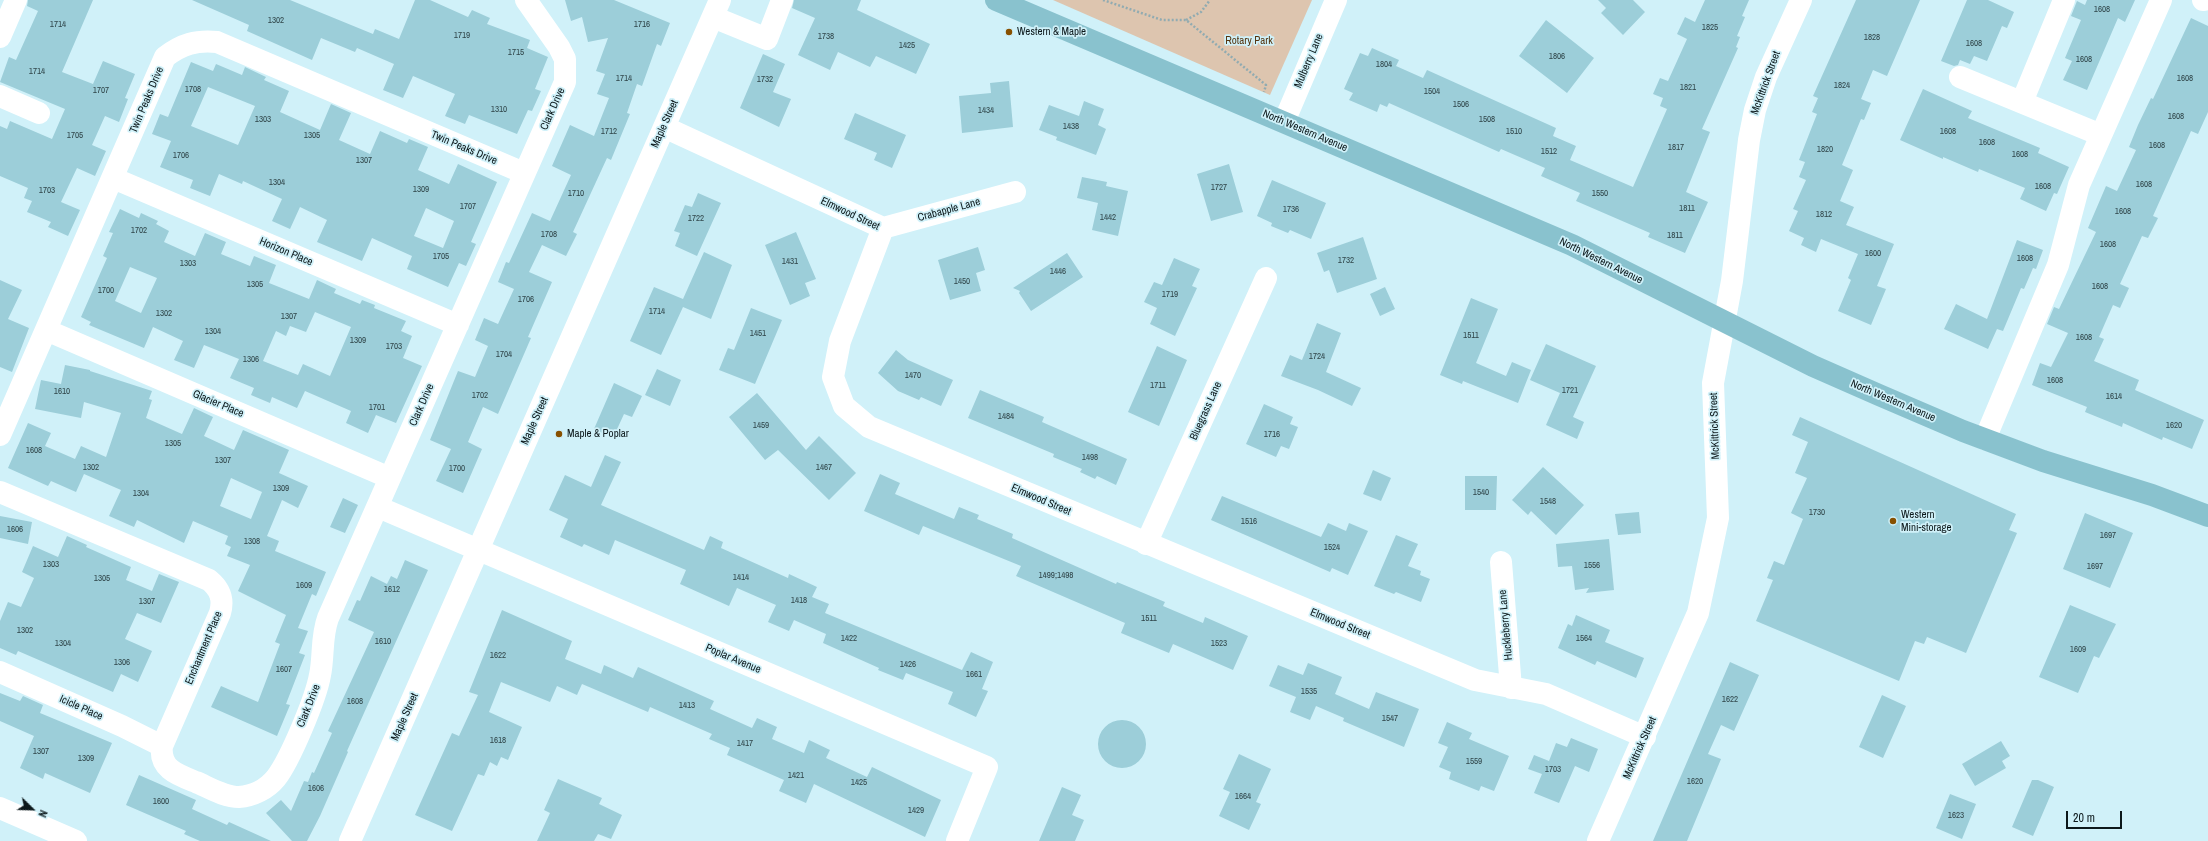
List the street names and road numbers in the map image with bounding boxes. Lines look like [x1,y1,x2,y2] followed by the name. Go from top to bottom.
[1292,32,1326,90] street label: Mulberry Lane
[1748,49,1784,117] street label: McKittrick Street
[127,65,167,135] street label: Twin Peaks Drive
[538,86,568,132] street label: Clark Drive
[649,98,681,150] street label: Maple Street
[1261,107,1349,155] street label: North Western Avenue
[429,128,499,168] street label: Twin Peaks Drive
[818,195,882,233] street label: Elmwood Street
[916,195,982,225] street label: Crabapple Lane
[257,235,315,269] street label: Horizon Place
[1557,235,1645,287] street label: North Western Avenue
[1849,377,1937,425] street label: North Western Avenue
[1187,380,1225,442] street label: Bluegrass Lane
[407,382,437,428] street label: Clark Drive
[191,387,245,421] street label: Glacier Place
[1707,392,1723,460] street label: McKittrick Street
[519,395,551,447] street label: Maple Street
[1009,481,1073,519] street label: Elmwood Street
[1496,589,1516,661] street label: Huckleberry Lane
[1308,606,1372,642] street label: Elmwood Street
[183,609,225,687] street label: Enchantment Place
[703,641,763,677] street label: Poplar Avenue
[294,683,324,729] street label: Clark Drive
[389,691,421,743] street label: Maple Street
[57,693,105,723] street label: Icicle Place
[1620,715,1660,781] street label: McKittrick Street

